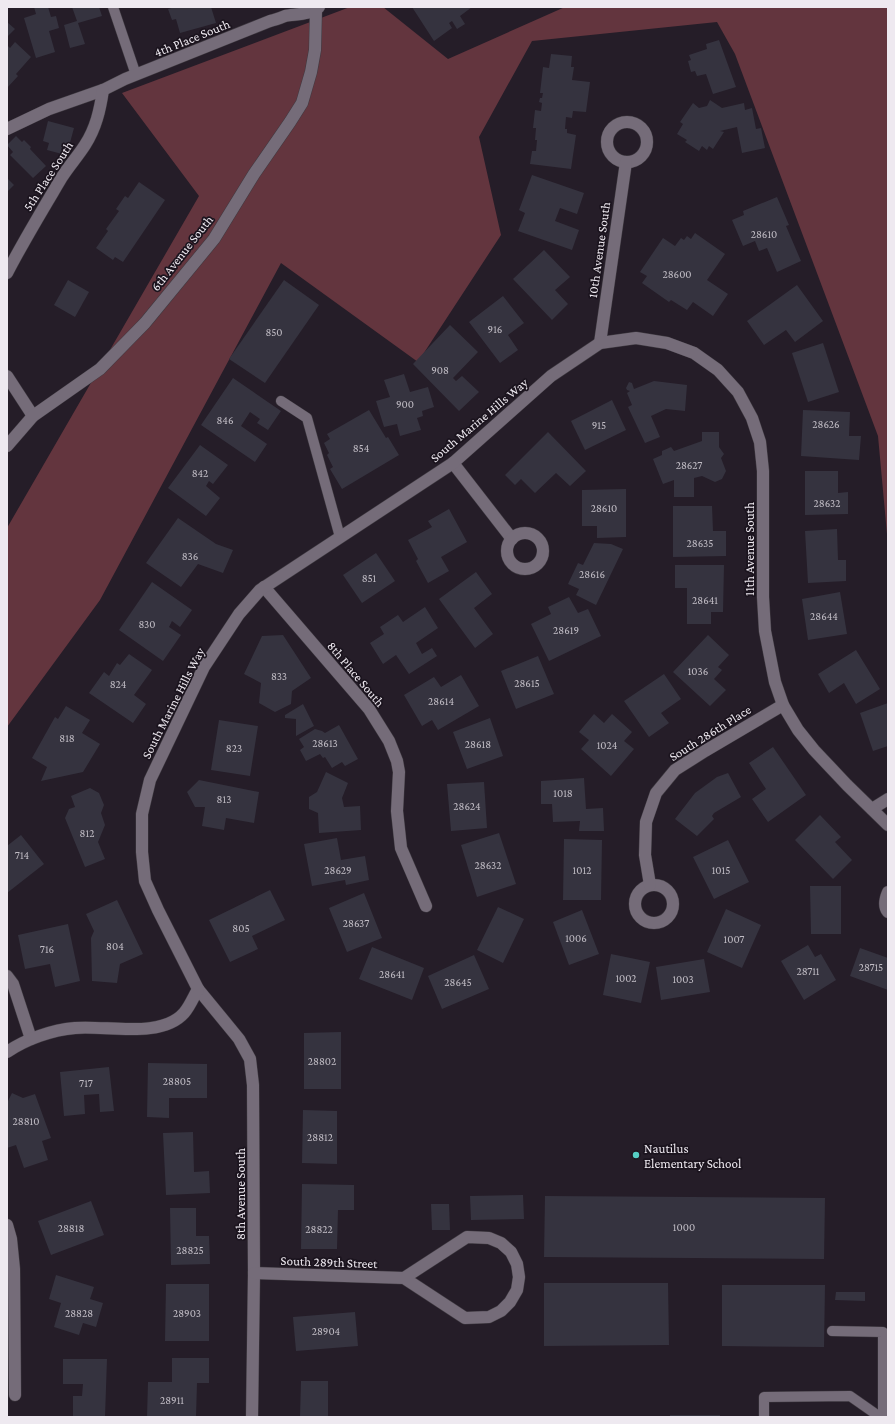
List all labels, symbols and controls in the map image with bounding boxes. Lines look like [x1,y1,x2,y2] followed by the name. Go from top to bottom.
[152,16,232,60] street label: 4th Place South
[20,138,76,214] street label: 5th Place South
[585,201,613,299] street label: 10th Avenue South
[148,212,216,294] street label: 6th Avenue South
[751,228,777,240] house number: 28610
[662,268,692,280] house number: 28600
[488,323,502,335] house number: 916
[265,326,283,338] house number: 850
[431,364,449,376] house number: 908
[427,374,532,465] street label: South Marine Hills Way
[396,398,414,410] house number: 900
[216,414,234,426] house number: 846
[812,418,840,430] house number: 28626
[592,419,606,431] house number: 915
[353,442,370,454] house number: 854
[676,459,702,471] house number: 28627
[192,467,208,479] house number: 842
[814,497,840,509] house number: 28632
[591,502,617,514] house number: 28610
[742,502,757,596] street label: 11th Avenue South
[687,537,713,549] house number: 28635
[182,550,198,562] house number: 836
[579,568,605,580] house number: 28616
[362,572,377,584] house number: 851
[692,594,718,606] house number: 28641
[810,610,838,622] house number: 28644
[138,618,156,630] house number: 830
[553,624,579,636] house number: 28619
[324,638,388,710] street label: 8th Place South
[138,644,208,761] street label: South Marine Hills Way
[688,665,708,677] house number: 1036
[271,670,287,682] house number: 833
[514,677,540,689] house number: 28615
[110,678,127,690] house number: 824
[428,695,454,707] house number: 28614
[666,702,754,764] street label: South 286th Place
[59,732,75,744] house number: 818
[312,737,338,749] house number: 28613
[465,738,491,750] house number: 28618
[597,739,618,751] house number: 1024
[226,742,242,754] house number: 823
[553,787,573,799] house number: 1018
[217,793,231,805] house number: 813
[453,800,481,812] house number: 28624
[80,827,94,839] house number: 812
[15,849,30,861] house number: 714
[475,859,501,871] house number: 28632
[324,864,352,876] house number: 28629
[573,864,591,876] house number: 1012
[712,864,730,876] house number: 1015
[343,917,369,929] house number: 28637
[232,922,250,934] house number: 805
[565,932,587,944] house number: 1006
[724,933,744,945] house number: 1007
[106,940,124,952] house number: 804
[40,943,54,955] house number: 716
[859,961,883,973] house number: 28715
[796,965,820,977] house number: 28711
[379,968,405,980] house number: 28641
[615,972,637,984] house number: 1002
[672,973,694,985] house number: 1003
[444,976,472,988] house number: 28645
[308,1055,336,1067] house number: 28802
[163,1075,191,1087] house number: 28805
[79,1077,93,1089] house number: 717
[13,1115,39,1127] house number: 28810
[307,1131,333,1143] house number: 28812
[644,1141,742,1171] place label: Nautilus Elementary School
[233,1148,248,1240] street label: 8th Avenue South
[631,1150,641,1160] marker: Nautilus Elementary School
[673,1221,695,1233] house number: 1000
[58,1222,84,1234] house number: 28818
[305,1223,333,1235] house number: 28822
[176,1244,204,1256] house number: 28825
[280,1253,378,1271] street label: South 289th Street
[65,1307,93,1319] house number: 28828
[173,1307,201,1319] house number: 28903
[312,1325,341,1337] house number: 28904
[160,1394,184,1406] house number: 28911

